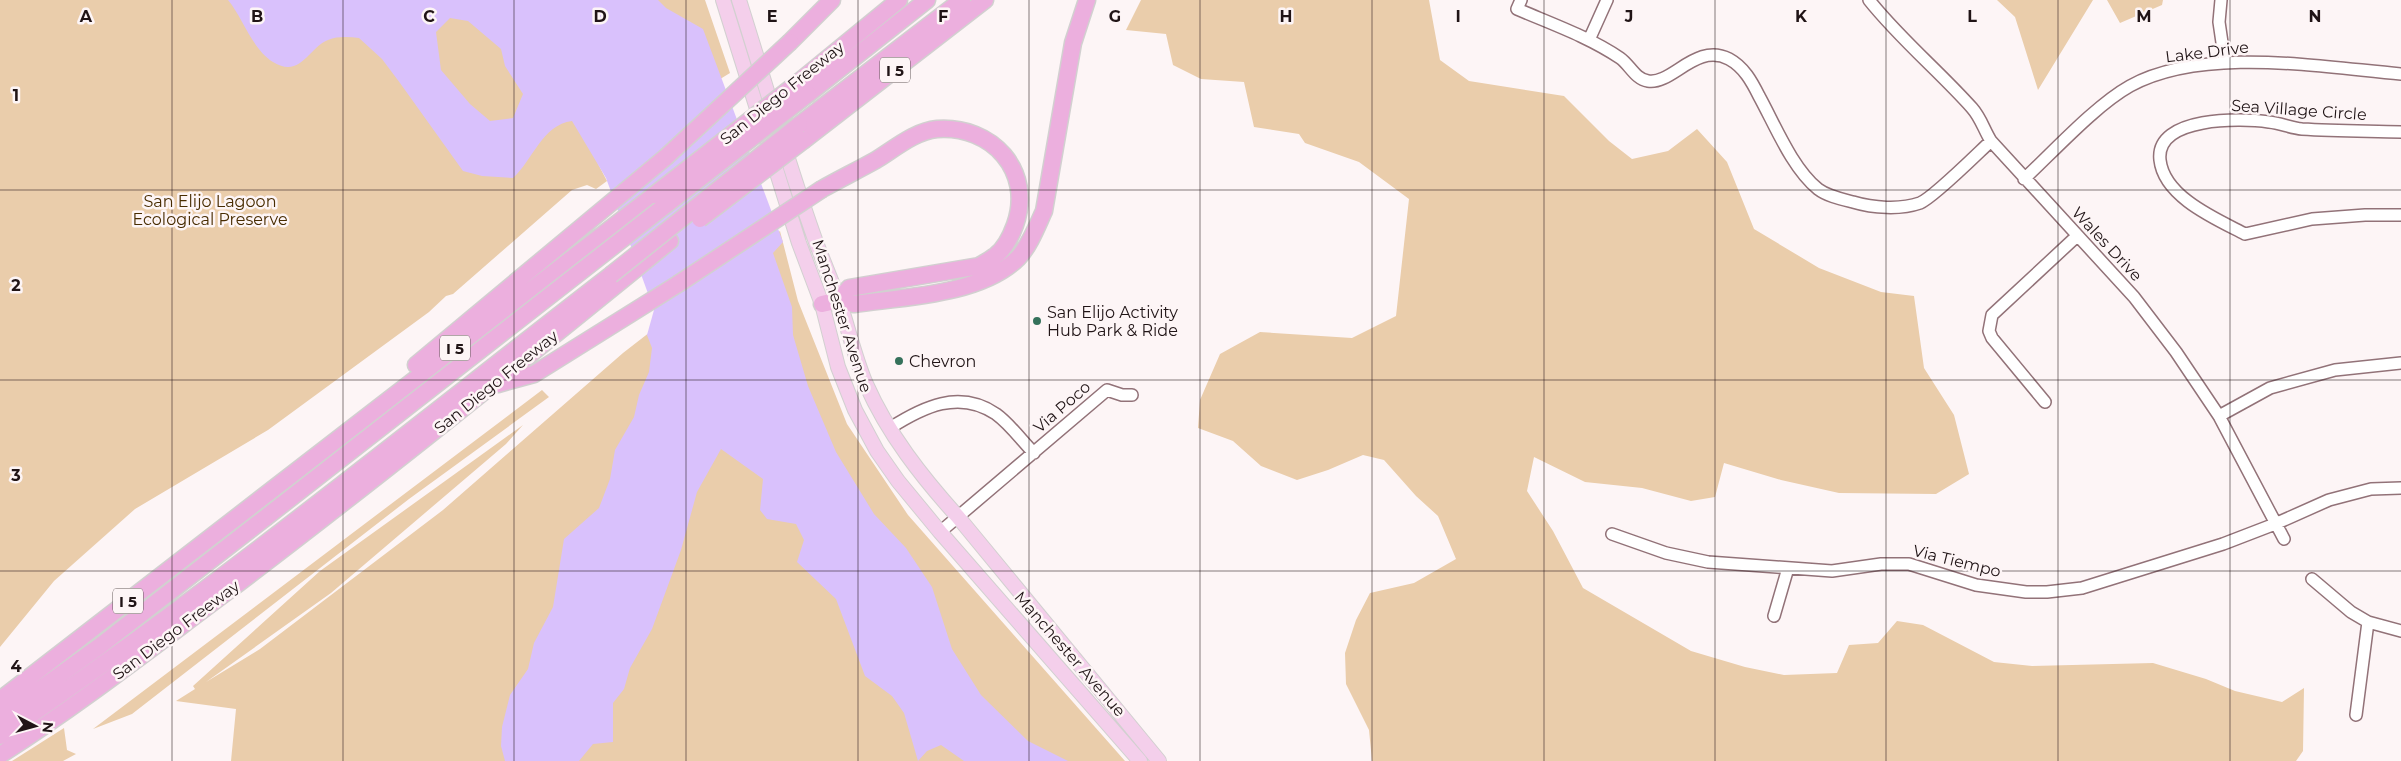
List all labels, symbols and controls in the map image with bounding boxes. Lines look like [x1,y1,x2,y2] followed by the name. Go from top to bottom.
[79,7,93,26] text: A
[251,7,263,26] text: B
[423,7,435,26] text: C
[593,7,607,26] text: D
[767,7,777,26] text: E
[938,7,948,26] text: F
[1109,7,1121,26] text: G
[1280,7,1292,26] text: H
[1455,7,1461,26] text: I
[1624,7,1633,26] text: J
[1795,7,1808,26] text: K
[1967,7,1977,26] text: L
[2136,7,2152,26] text: M
[2309,7,2321,26] text: N
[716,37,848,149] street label: San Diego Freeway
[2164,37,2250,67] street label: Lake Drive
[880,58,910,82] road number: I 5
[13,86,19,105] text: 1
[2231,96,2367,124] street label: Sea Village Circle
[132,192,288,229] park label: San Elijo Lagoon Ecological Preserve
[2068,203,2146,285] street label: Wales Drive
[808,237,876,395] street label: Manchester Avenue
[11,276,21,295] text: 2
[1047,303,1178,340] place label: San Elijo Activity Hub Park & Ride
[1031,315,1043,327] marker: San Elijo Activity Hub Park & Ride
[430,326,562,438] street label: San Diego Freeway
[440,336,470,360] road number: I 5
[909,352,976,371] place label: Chevron
[893,355,905,367] marker: Chevron
[1030,377,1094,437] street label: Via Poco
[10,466,21,485] text: 3
[1911,541,2003,581] street label: Via Tiempo
[109,576,243,684] street label: San Diego Freeway
[113,588,143,614] road number: I 5
[1010,588,1130,720] street label: Manchester Avenue
[10,657,22,676] text: 4
[10,701,60,751] north arrow
[38,721,57,734] text: N

